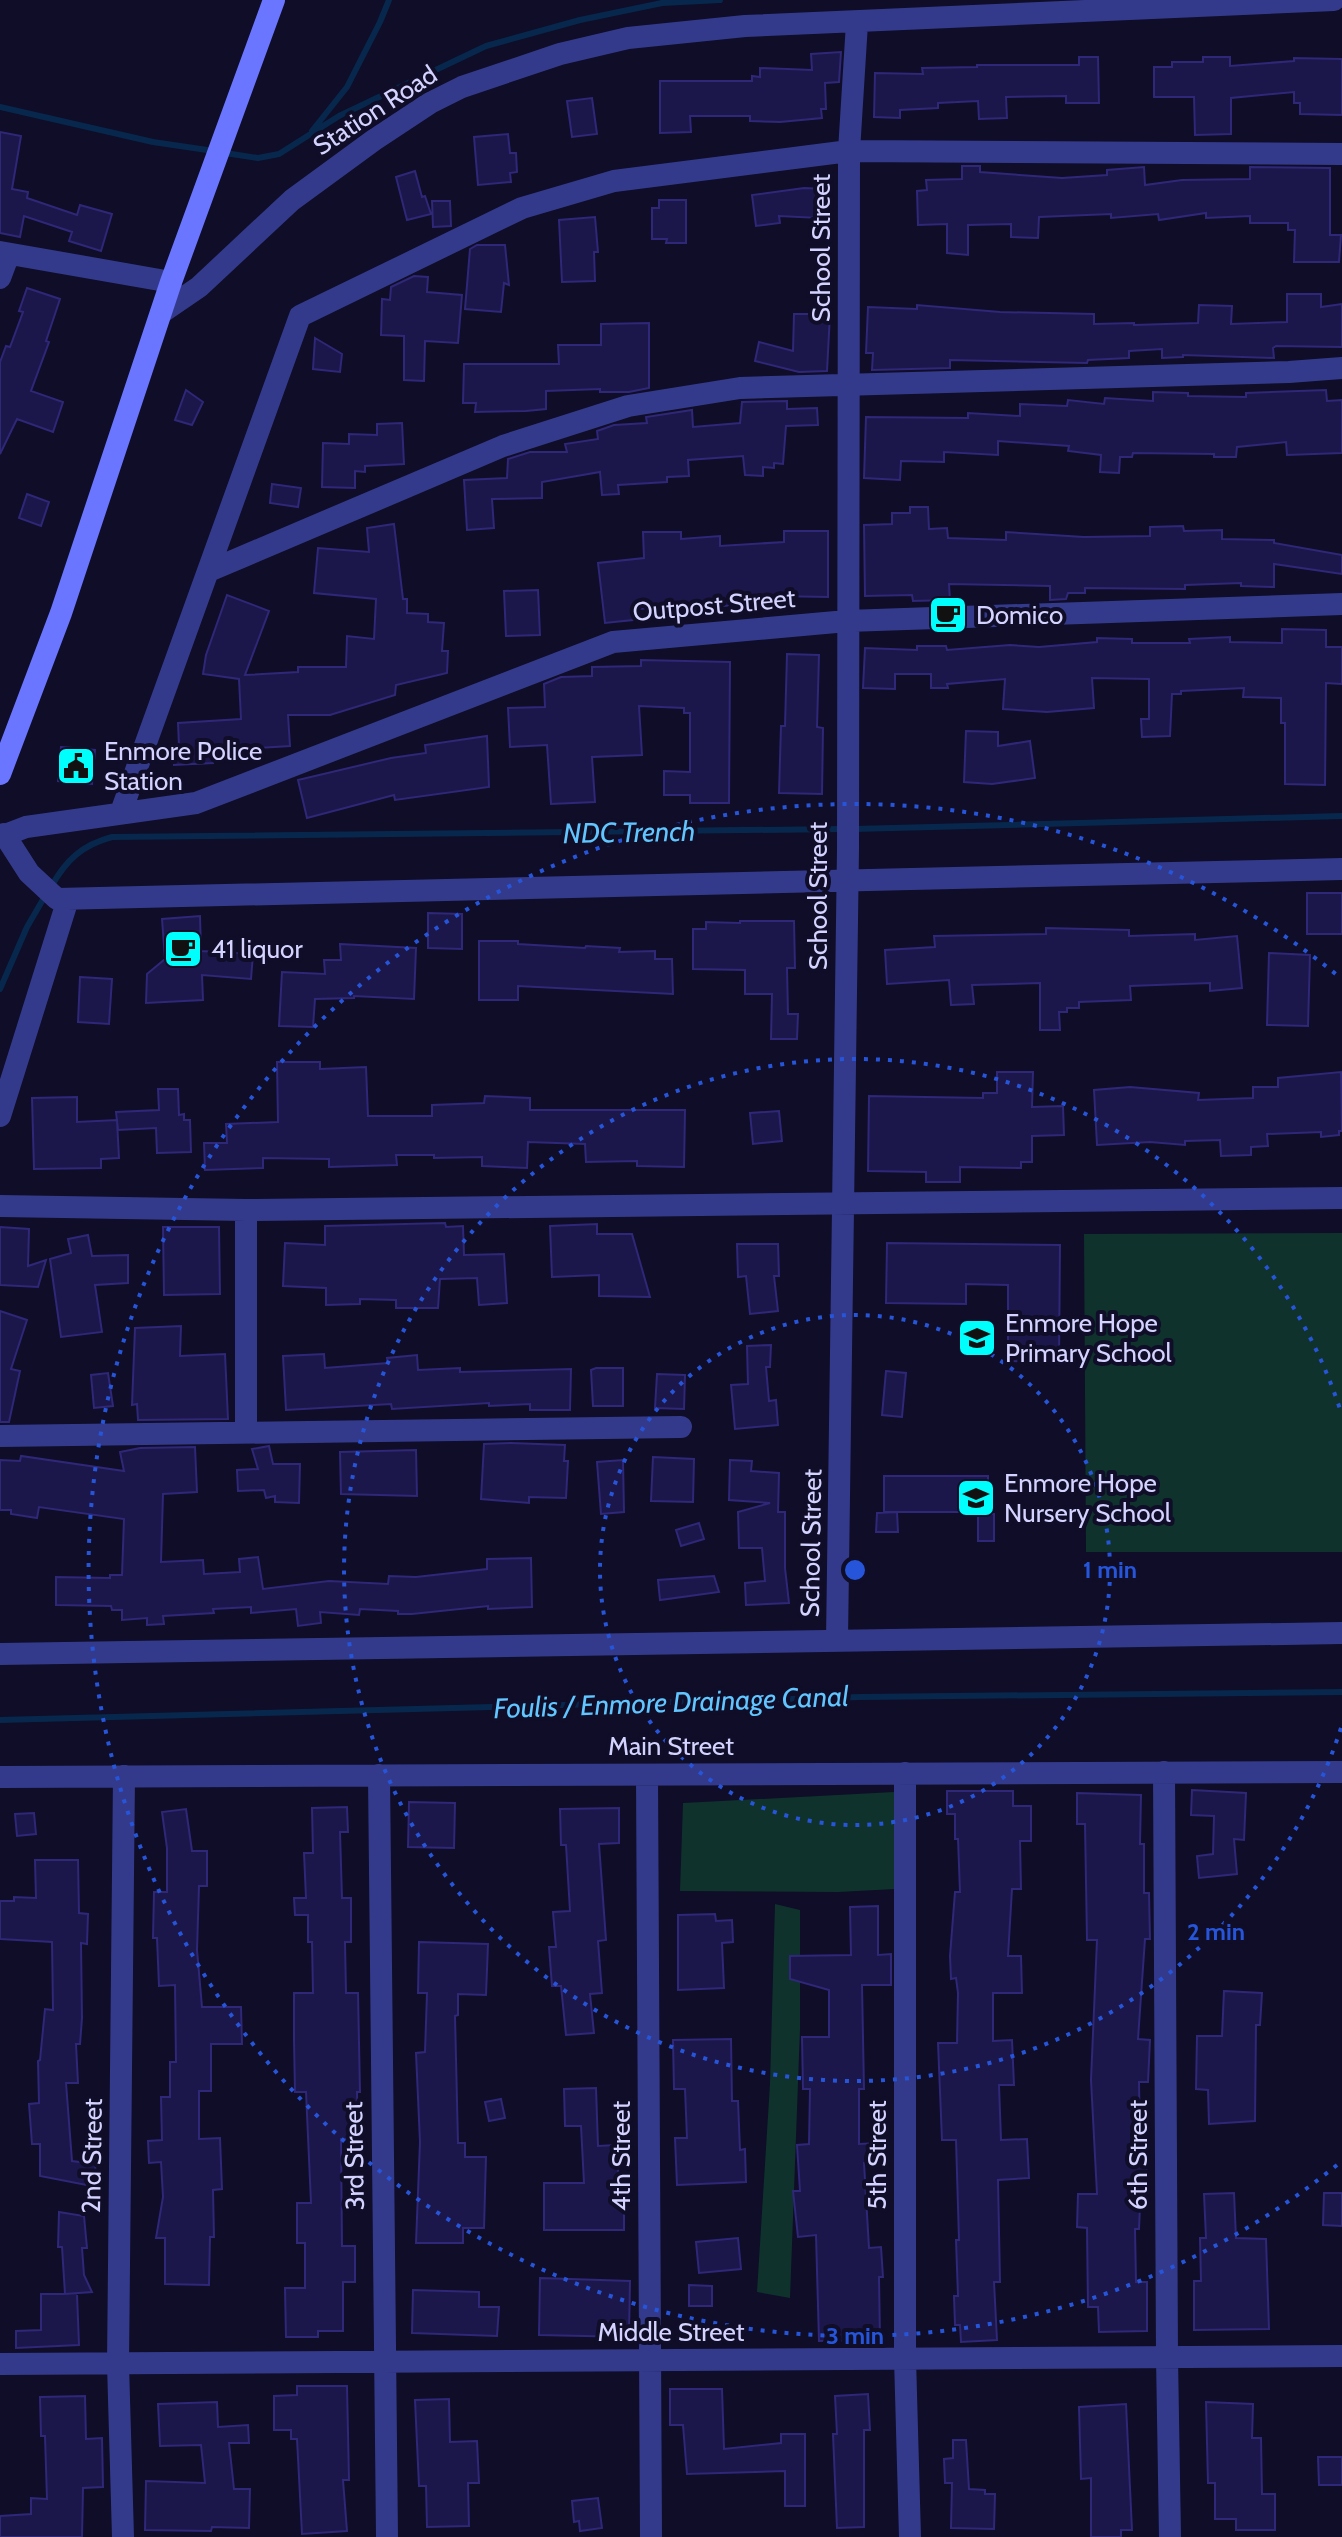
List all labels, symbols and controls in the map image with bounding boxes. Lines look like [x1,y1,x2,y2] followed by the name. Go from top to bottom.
[307,58,443,162] street label: Station Road
[805,174,837,322] street label: School Street
[631,582,797,628] street label: Outpost Street
[927,594,969,636] cafe icon: Domico
[976,599,1063,631] place label: Domico
[104,735,262,797] place label: Enmore Police Station
[55,745,97,787] public building icon: Enmore Police Station
[562,814,696,850] water label: NDC Trench
[802,822,834,970] street label: School Street
[162,928,204,970] cafe icon: 41 liquor
[211,933,303,965] place label: 41 liquor
[1005,1307,1172,1369] place label: Enmore Hope Primary School
[956,1317,998,1359] school or university icon: Enmore Hope Primary School
[1004,1467,1171,1529] place label: Enmore Hope Nursery School
[794,1468,828,1618] street label: School Street
[955,1477,997,1519] school or university icon: Enmore Hope Nursery School
[1083,1555,1137,1584] text: 1 min
[841,1556,869,1584] centre of rings
[493,1679,850,1725] water label: Foulis / Enmore Drainage Canal
[608,1730,734,1762] street label: Main Street
[1187,1917,1245,1946] text: 2 min
[75,2098,109,2214] street label: 2nd Street
[605,2100,637,2211] street label: 4th Street
[861,2100,893,2210] street label: 5th Street
[1122,2100,1154,2210] street label: 6th Street
[337,2101,371,2211] street label: 3rd Street
[597,2316,745,2348] street label: Middle Street
[826,2321,884,2350] text: 3 min

